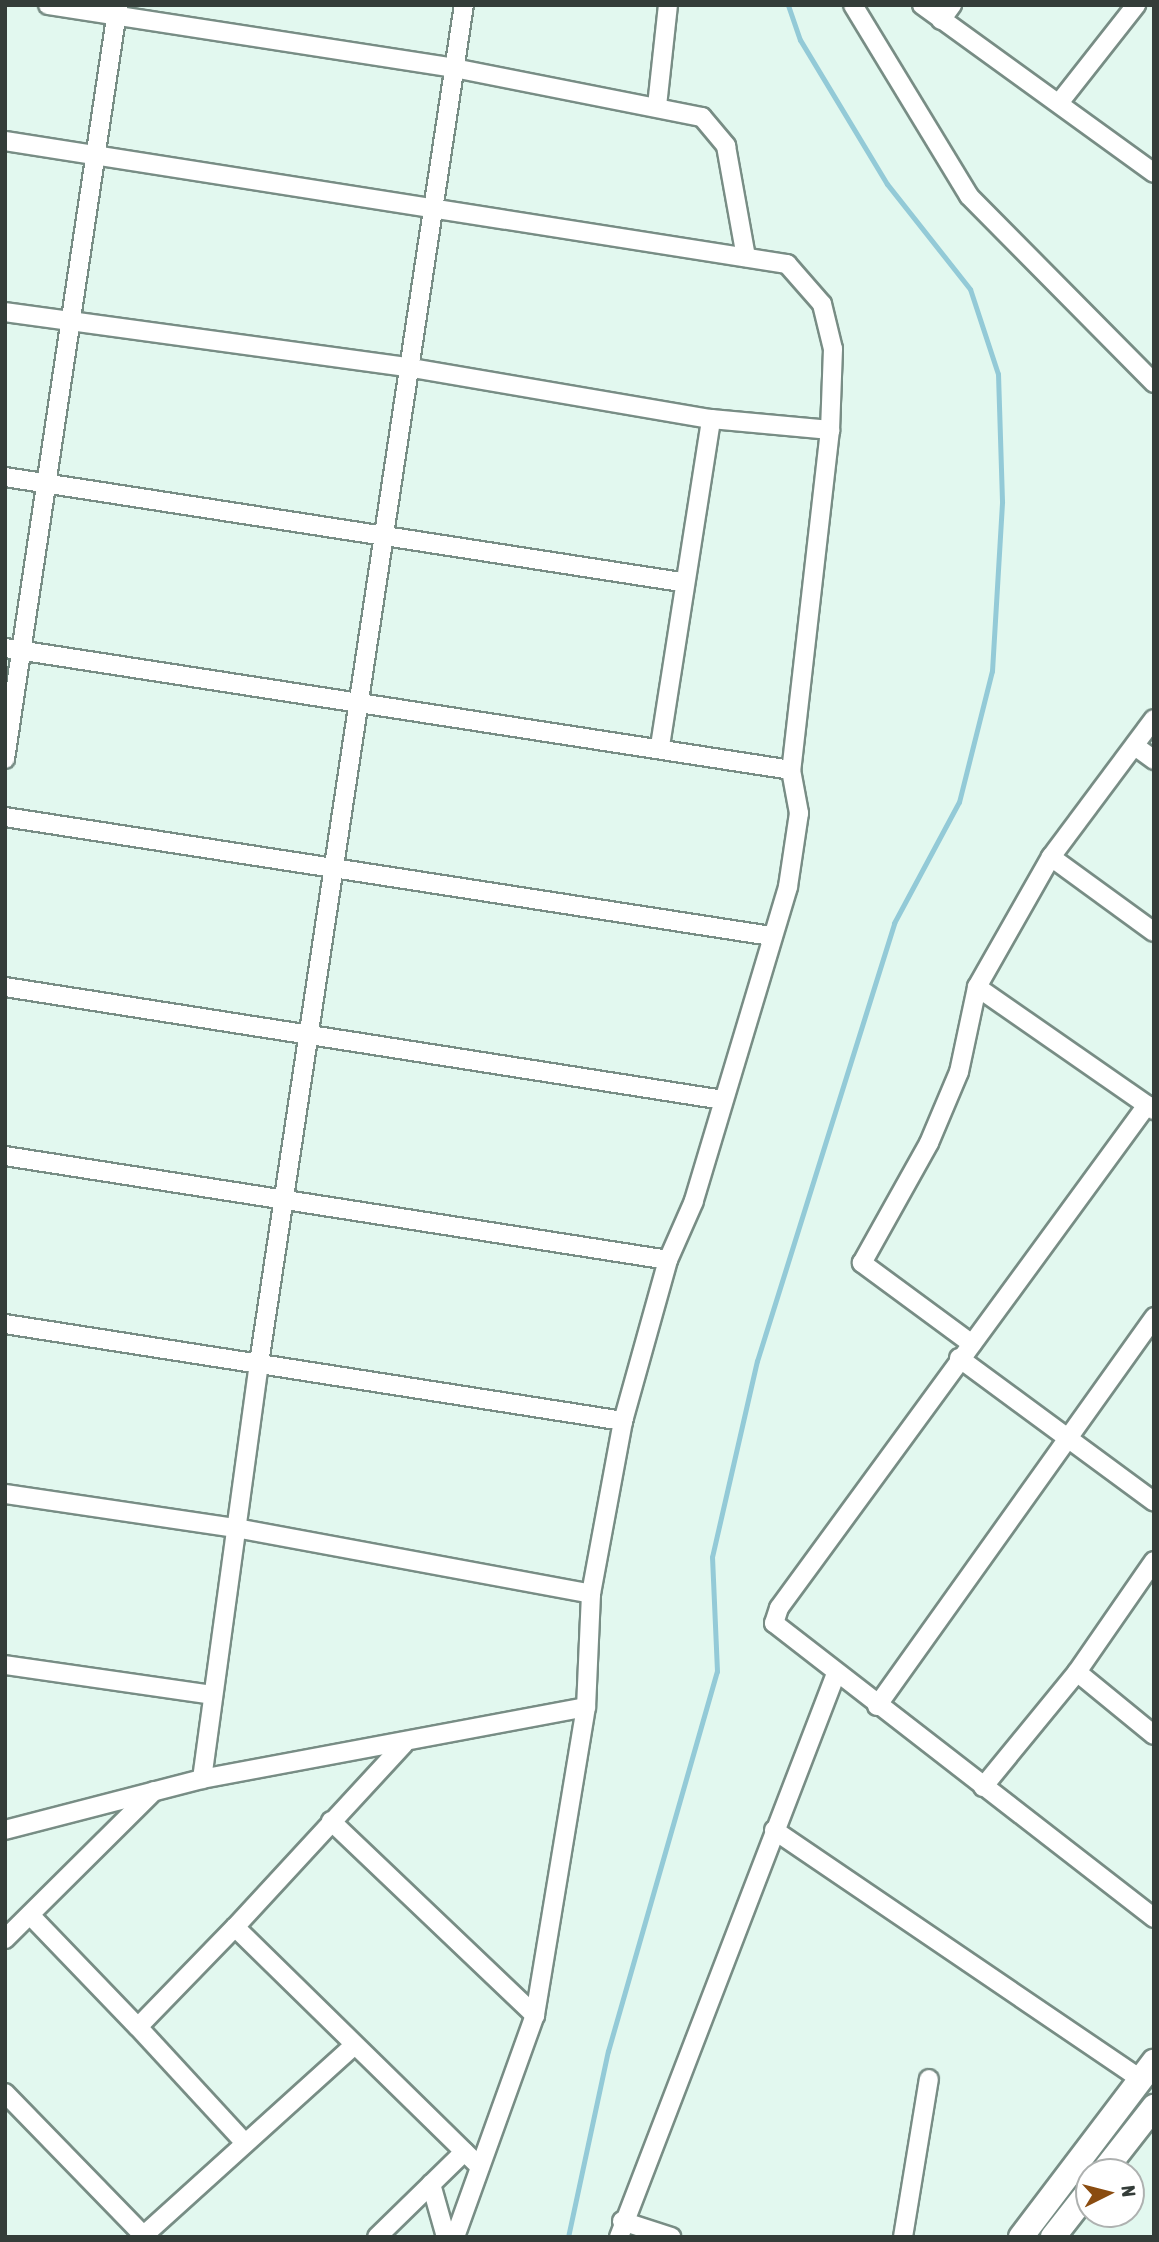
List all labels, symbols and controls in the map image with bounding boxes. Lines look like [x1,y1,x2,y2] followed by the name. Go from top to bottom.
[1075,2158,1145,2228] north arrow
[1117,2184,1140,2198] text: N

